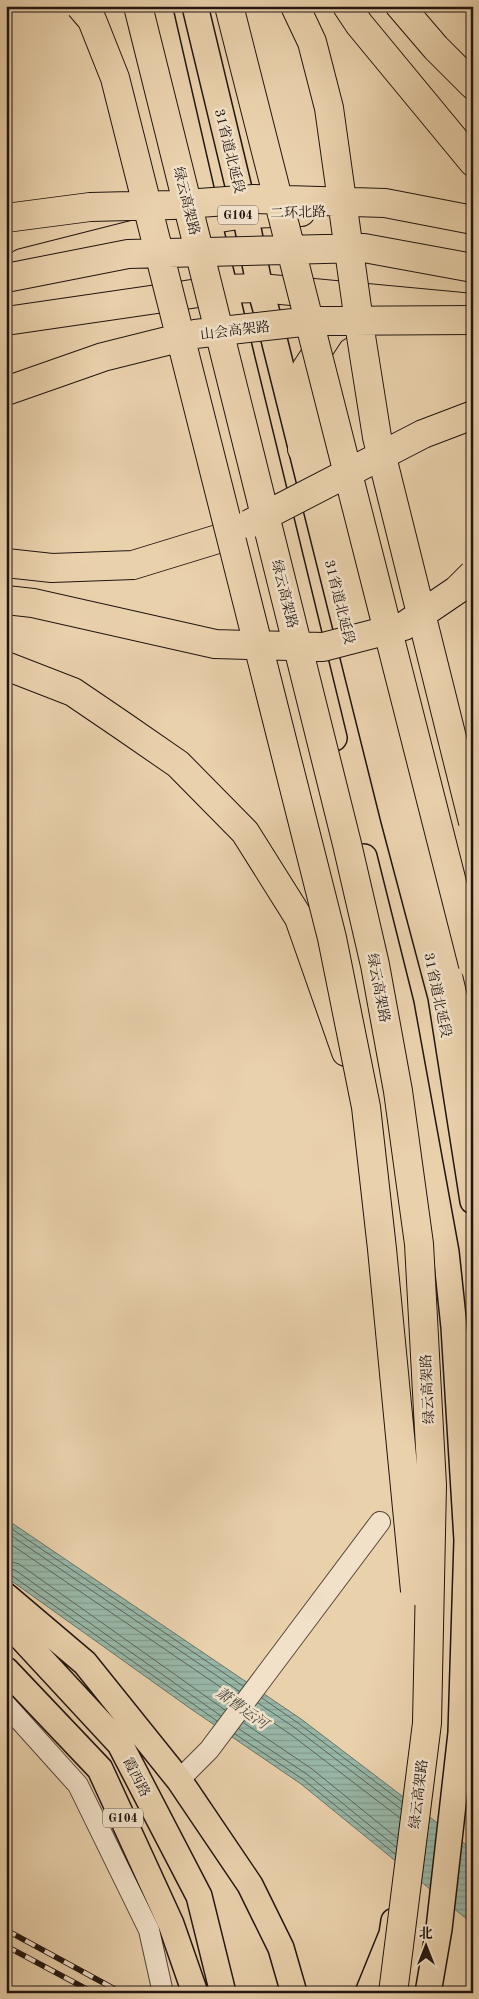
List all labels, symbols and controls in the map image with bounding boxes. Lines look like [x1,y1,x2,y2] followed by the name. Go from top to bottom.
[212,107,247,195] street label: 31省道北延段
[171,165,202,237] street label: 绿云高架路
[270,204,326,221] street label: 二环北路
[218,206,258,224] road number: G104
[199,319,271,342] street label: 山会高架路
[269,558,300,630] street label: 绿云高架路
[322,558,357,646] street label: 31省道北延段
[421,951,454,1039] street label: 31省道北延段
[364,952,393,1024] street label: 绿云高架路
[418,1354,437,1424] street label: 绿云高架路
[212,1684,273,1735] water label: 萧曹运河
[120,1755,153,1799] street label: 霞西路
[407,1758,430,1830] street label: 绿云高架路
[103,1809,143,1828] road number: G104
[402,1922,452,1972] north arrow
[419,1926,433,1941] text: 北

